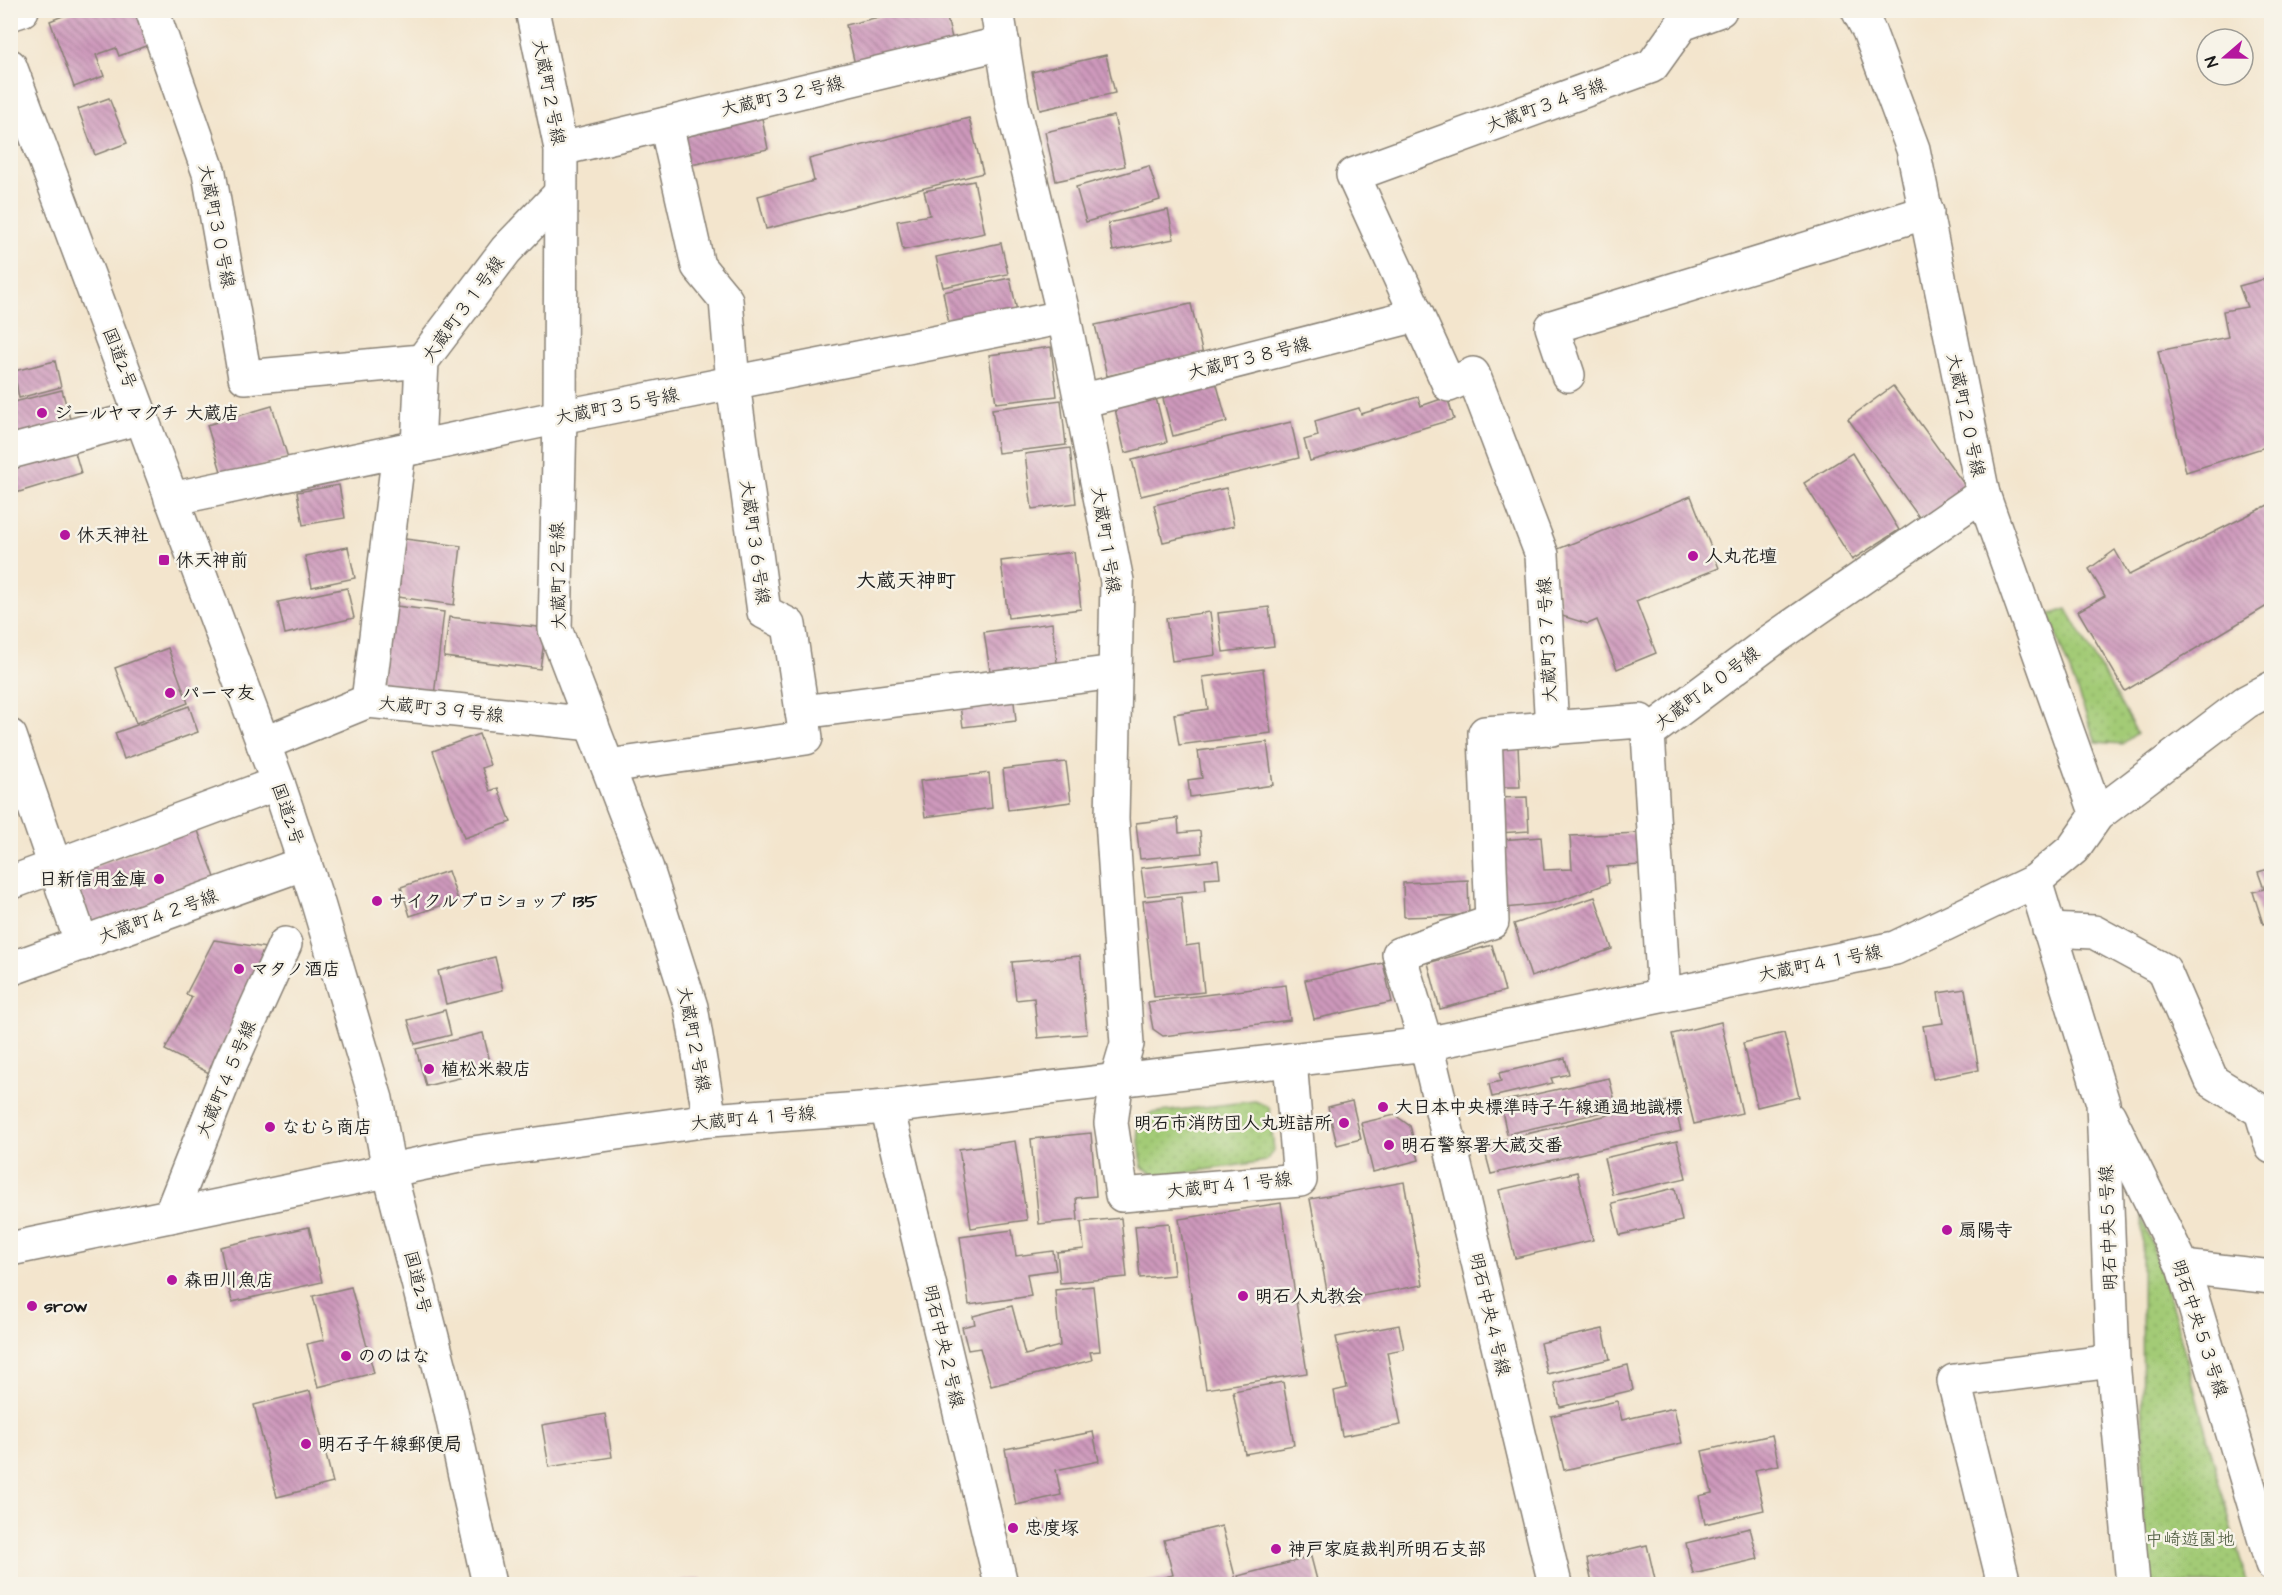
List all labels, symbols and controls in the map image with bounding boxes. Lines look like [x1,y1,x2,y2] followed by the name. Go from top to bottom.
[2195,27,2255,87] north arrow
[526,37,571,147] street label: 大蔵町２号線
[2200,53,2224,70] text: N
[718,70,846,123] street label: 大蔵町３２号線
[1483,72,1610,139] street label: 大蔵町３４号線
[192,162,241,290] street label: 大蔵町３０号線
[416,251,511,368] street label: 大蔵町３１号線
[96,324,143,393] street label: 国道2号
[1185,331,1313,386] street label: 大蔵町３８号線
[1940,351,1991,479] street label: 大蔵町２０号線
[553,382,681,431] street label: 大蔵町３５号線
[54,401,240,426] place label: ジールヤマグチ 大蔵店
[35,406,49,420] marker: ジールヤマグチ 大蔵店
[733,478,776,606] street label: 大蔵町３６号線
[1085,485,1126,595] street label: 大蔵町１号線
[545,522,572,630] street label: 大蔵町２号線
[77,523,149,548] place label: 休天神社
[58,528,72,542] marker: 休天神社
[1705,544,1777,569] place label: 人丸花壇
[176,548,248,573] place label: 休天神前
[1686,549,1700,563] marker: 人丸花壇
[157,553,171,567] marker: 休天神前
[856,567,956,595] district label: 大蔵天神町
[1532,576,1563,704] street label: 大蔵町３７号線
[1649,641,1765,736] street label: 大蔵町４０号線
[182,681,255,706] place label: パーマ友
[163,686,177,700] marker: パーマ友
[377,690,505,729] street label: 大蔵町３９号線
[265,780,310,849] street label: 国道2号
[39,867,147,892] place label: 日新信用金庫
[152,872,166,886] marker: 日新信用金庫
[95,883,222,950] street label: 大蔵町４２号線
[389,889,597,914] place label: サイクルプロショップ 135
[370,894,384,908] marker: サイクルプロショップ 135
[1756,939,1884,988] street label: 大蔵町４１号線
[251,957,340,982] place label: マタノ酒店
[232,962,246,976] marker: マタノ酒店
[671,984,716,1094] street label: 大蔵町２号線
[190,1016,263,1142] street label: 大蔵町４５号線
[441,1057,531,1082] place label: 植松米穀店
[422,1062,436,1076] marker: 植松米穀店
[1395,1095,1683,1120] place label: 大日本中央標準時子午線通過地識標
[1376,1100,1390,1114] marker: 大日本中央標準時子午線通過地識標
[689,1101,817,1136] street label: 大蔵町４１号線
[1134,1111,1332,1136] place label: 明石市消防団人丸班詰所
[282,1115,372,1140] place label: なむら商店
[1337,1116,1351,1130] marker: 明石市消防団人丸班詰所
[263,1120,277,1134] marker: なむら商店
[1401,1133,1563,1158] place label: 明石警察署大蔵交番
[1382,1138,1396,1152] marker: 明石警察署大蔵交番
[2094,1165,2123,1291] street label: 明石中央５号線
[1165,1166,1293,1205] street label: 大蔵町４１号線
[1959,1218,2013,1243] place label: 扇陽寺
[1940,1223,1954,1237] marker: 扇陽寺
[398,1248,437,1316] street label: 国道2号
[1463,1250,1516,1378] street label: 明石中央４号線
[2165,1256,2234,1400] street label: 明石中央５３号線
[184,1268,274,1293] place label: 森田川魚店
[165,1273,179,1287] marker: 森田川魚店
[917,1282,970,1410] street label: 明石中央２号線
[1255,1284,1363,1309] place label: 明石人丸教会
[1236,1289,1250,1303] marker: 明石人丸教会
[44,1294,88,1319] place label: srow
[25,1299,39,1313] marker: srow
[358,1344,430,1369] place label: ののはな
[339,1349,353,1363] marker: ののはな
[318,1432,462,1457] place label: 明石子午線郵便局
[299,1437,313,1451] marker: 明石子午線郵便局
[1025,1516,1079,1541] place label: 忠度塚
[1006,1521,1020,1535] marker: 忠度塚
[2145,1527,2235,1552] park label: 中崎遊園地
[1288,1537,1486,1562] place label: 神戸家庭裁判所明石支部
[1269,1542,1283,1556] marker: 神戸家庭裁判所明石支部

